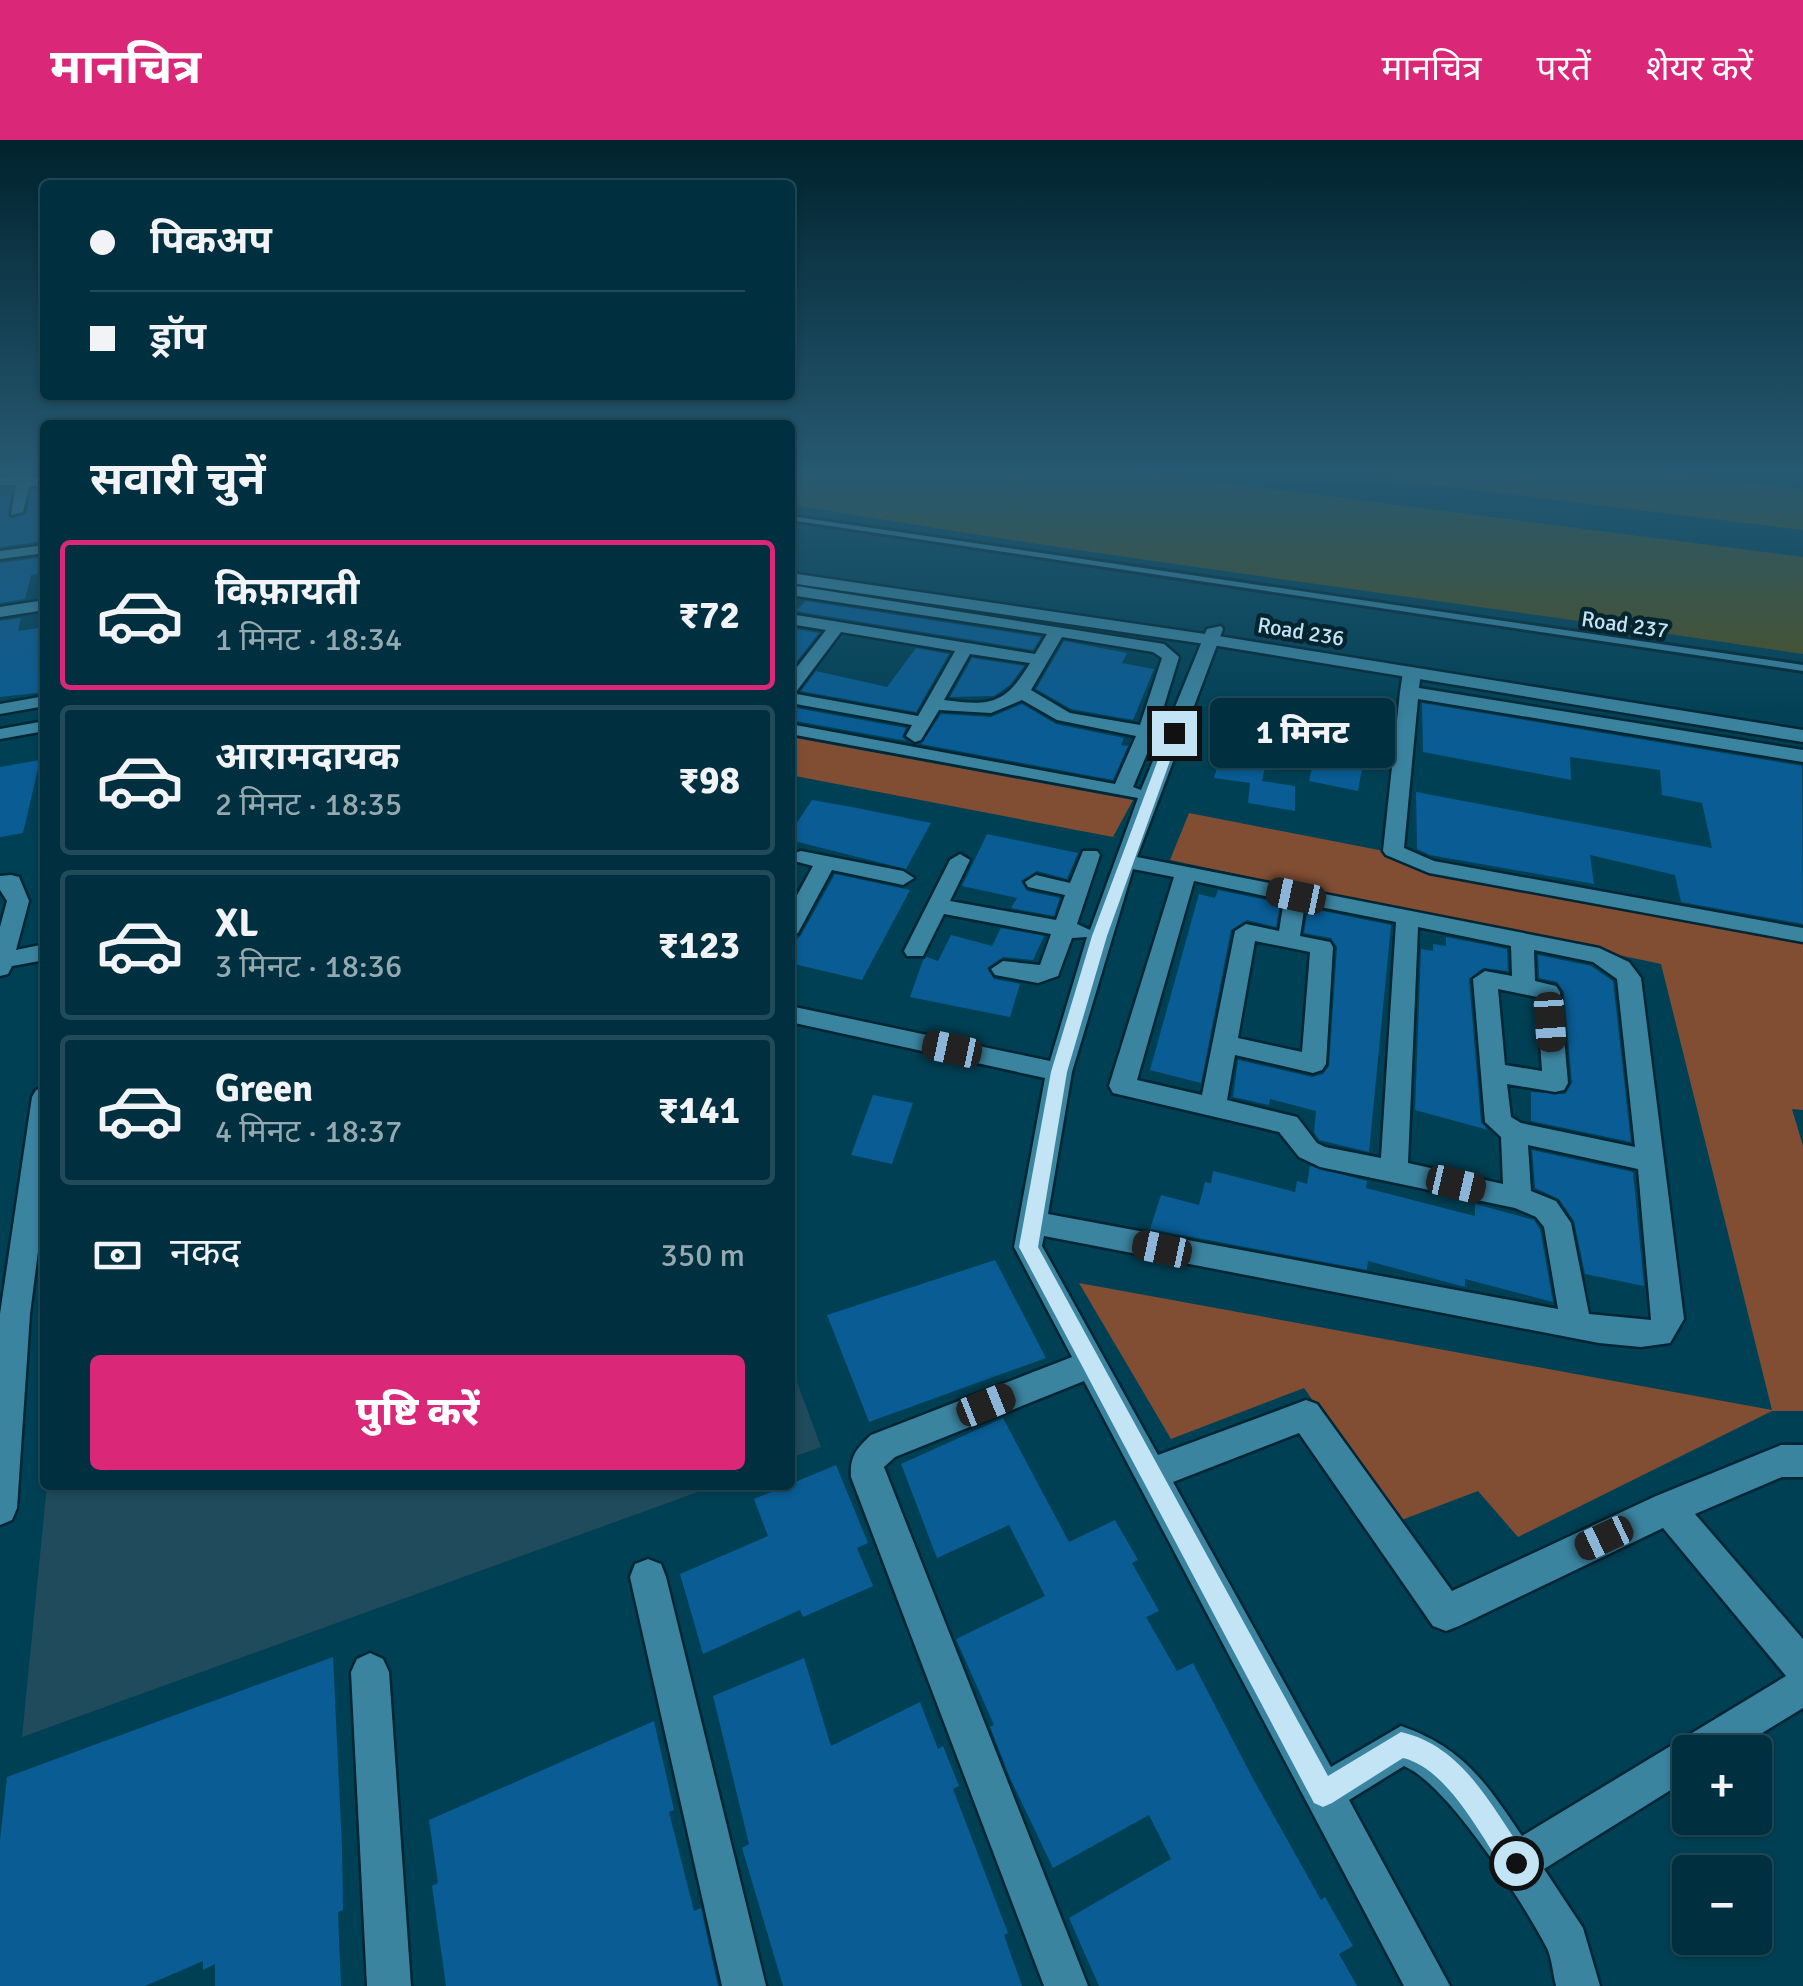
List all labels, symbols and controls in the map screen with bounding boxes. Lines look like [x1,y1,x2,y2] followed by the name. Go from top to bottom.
[50,38,201,97] text: मानचित्र
[1382,47,1482,90] text: मानचित्र
[1537,47,1591,90] text: परतें
[1646,47,1753,90] text: शेयर करें
[150,217,272,264] text: पिकअप
[150,313,206,360] text: ड्रॉप
[90,452,265,507] text: सवारी चुनें
[215,568,359,615] text: किफ़ायती
[95,570,185,660] icon: car
[678,592,740,639] text: ₹72
[1580,605,1670,644] street label: Road 237
[1256,611,1346,652] street label: Road 236
[215,620,402,659] text: 1 मिनट · 18:34
[1209,698,1394,768] callout: 1 मिनट
[1152,711,1197,756] route end
[1256,713,1349,752] text: 1 मिनट
[215,733,399,780] text: आरामदायक
[95,735,185,825] icon: car
[678,757,740,804] text: ₹98
[215,785,402,824] text: 2 मिनट · 18:35
[1264,875,1328,917] car
[95,900,185,990] icon: car
[215,900,258,947] text: XL
[658,922,740,969] text: ₹123
[215,947,402,986] text: 3 मिनट · 18:36
[1533,991,1567,1053] car
[920,1028,984,1070] car
[95,1065,185,1155] icon: car
[215,1065,313,1112] text: Green
[658,1087,740,1134] text: ₹141
[215,1112,402,1151] text: 4 मिनट · 18:37
[1423,1163,1489,1205] car
[90,1228,145,1283] icon: cash
[1130,1228,1194,1270] car
[170,1229,240,1276] text: नकद
[661,1236,745,1275] text: 350 m
[90,1355,745,1470] button: पुष्टि करें
[953,1380,1019,1430] car
[1570,1512,1638,1564] car
[1672,1735,1772,1955] map controls
[1672,1735,1772,1835] button: +
[1494,1841,1539,1886] route start
[1672,1855,1772,1955] button: −

